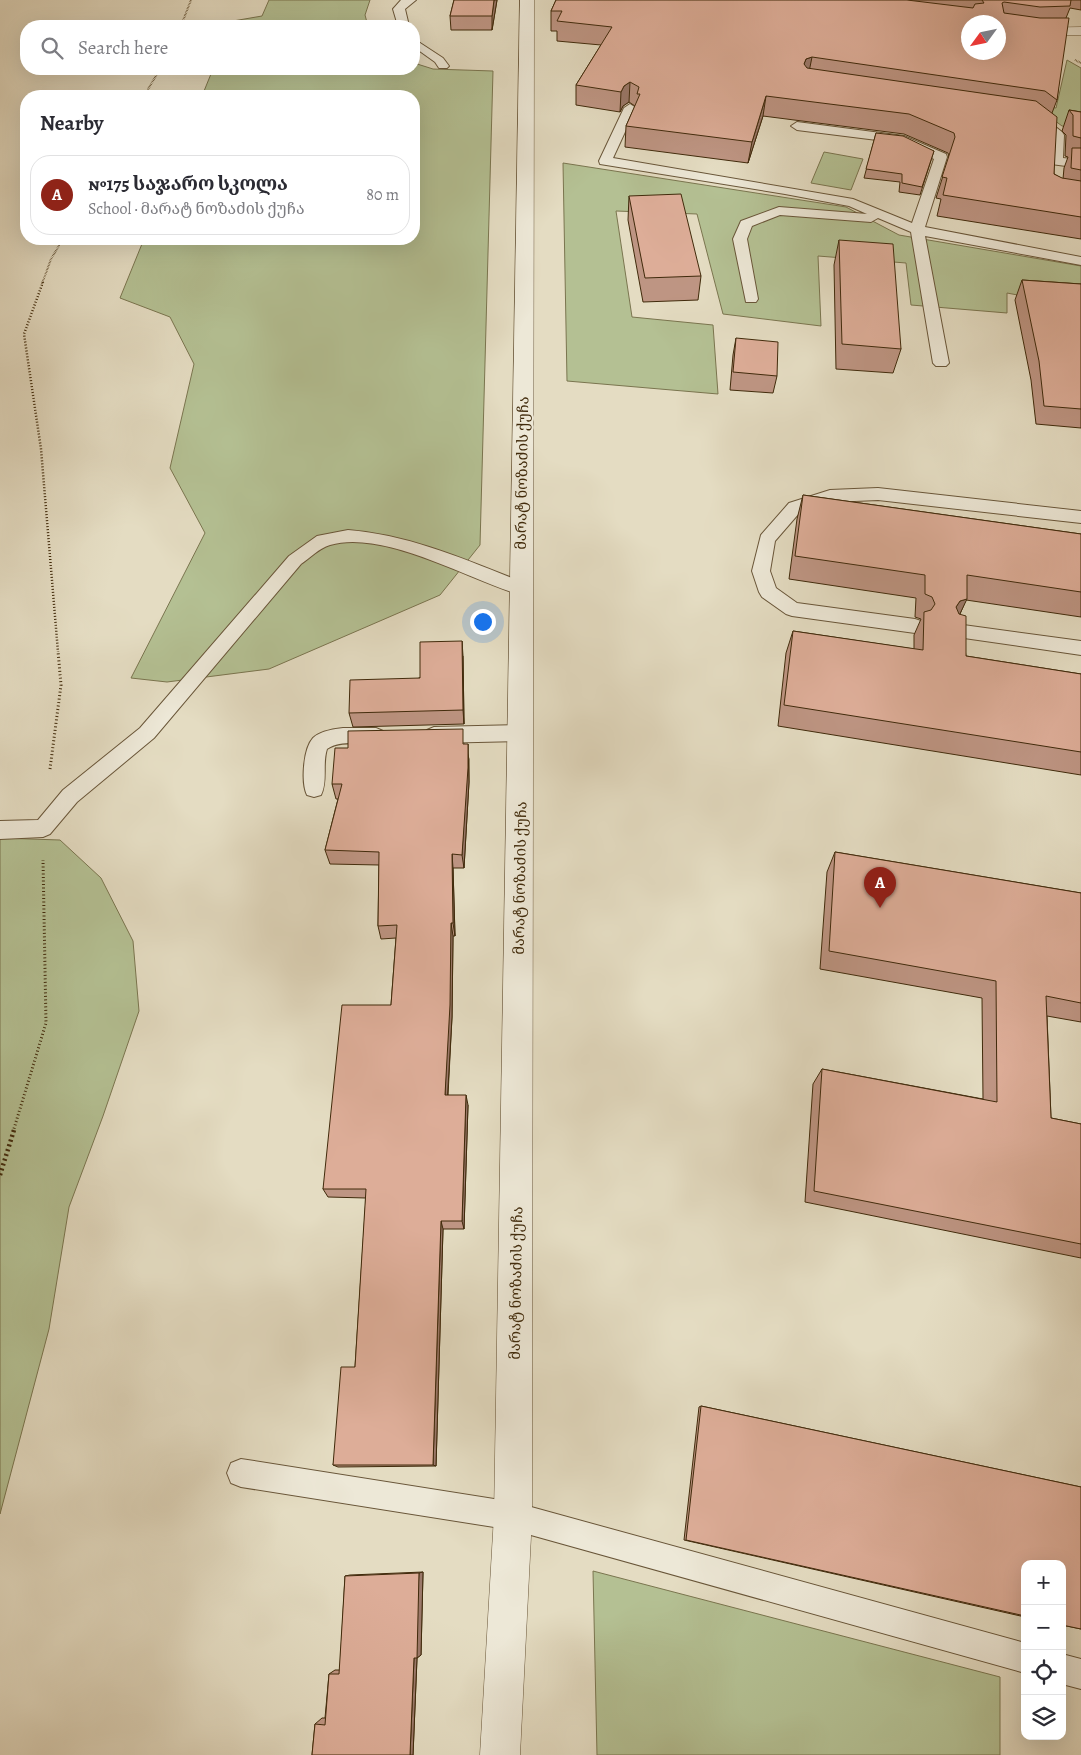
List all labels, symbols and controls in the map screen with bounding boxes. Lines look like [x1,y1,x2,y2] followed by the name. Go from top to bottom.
[961,15,1006,60] north arrow
[20,20,420,75] search box
[38,34,66,62] icon: search
[78,35,168,61] text: Search here
[40,109,103,137] text: Nearby
[88,171,288,197] text: №175 საჯარო სკოლა
[52,184,62,206] text: A
[366,184,399,206] text: 80 m
[88,198,305,220] text: School · მარატ ნოზაძის ქუჩა
[511,396,533,550] street label: მარატ ნოზაძის ქუჩა
[470,609,496,635] your location
[509,801,531,955] street label: მარატ ნოზაძის ქუჩა
[864,867,896,908] pin: A
[505,1206,527,1360] street label: მარატ ნოზაძის ქუჩა
[1021,1560,1066,1740] map controls
[1021,1560,1066,1605] button: +
[1021,1605,1066,1650] button: −
[1021,1650,1066,1695] button: locate
[1021,1695,1066,1740] button: layers

